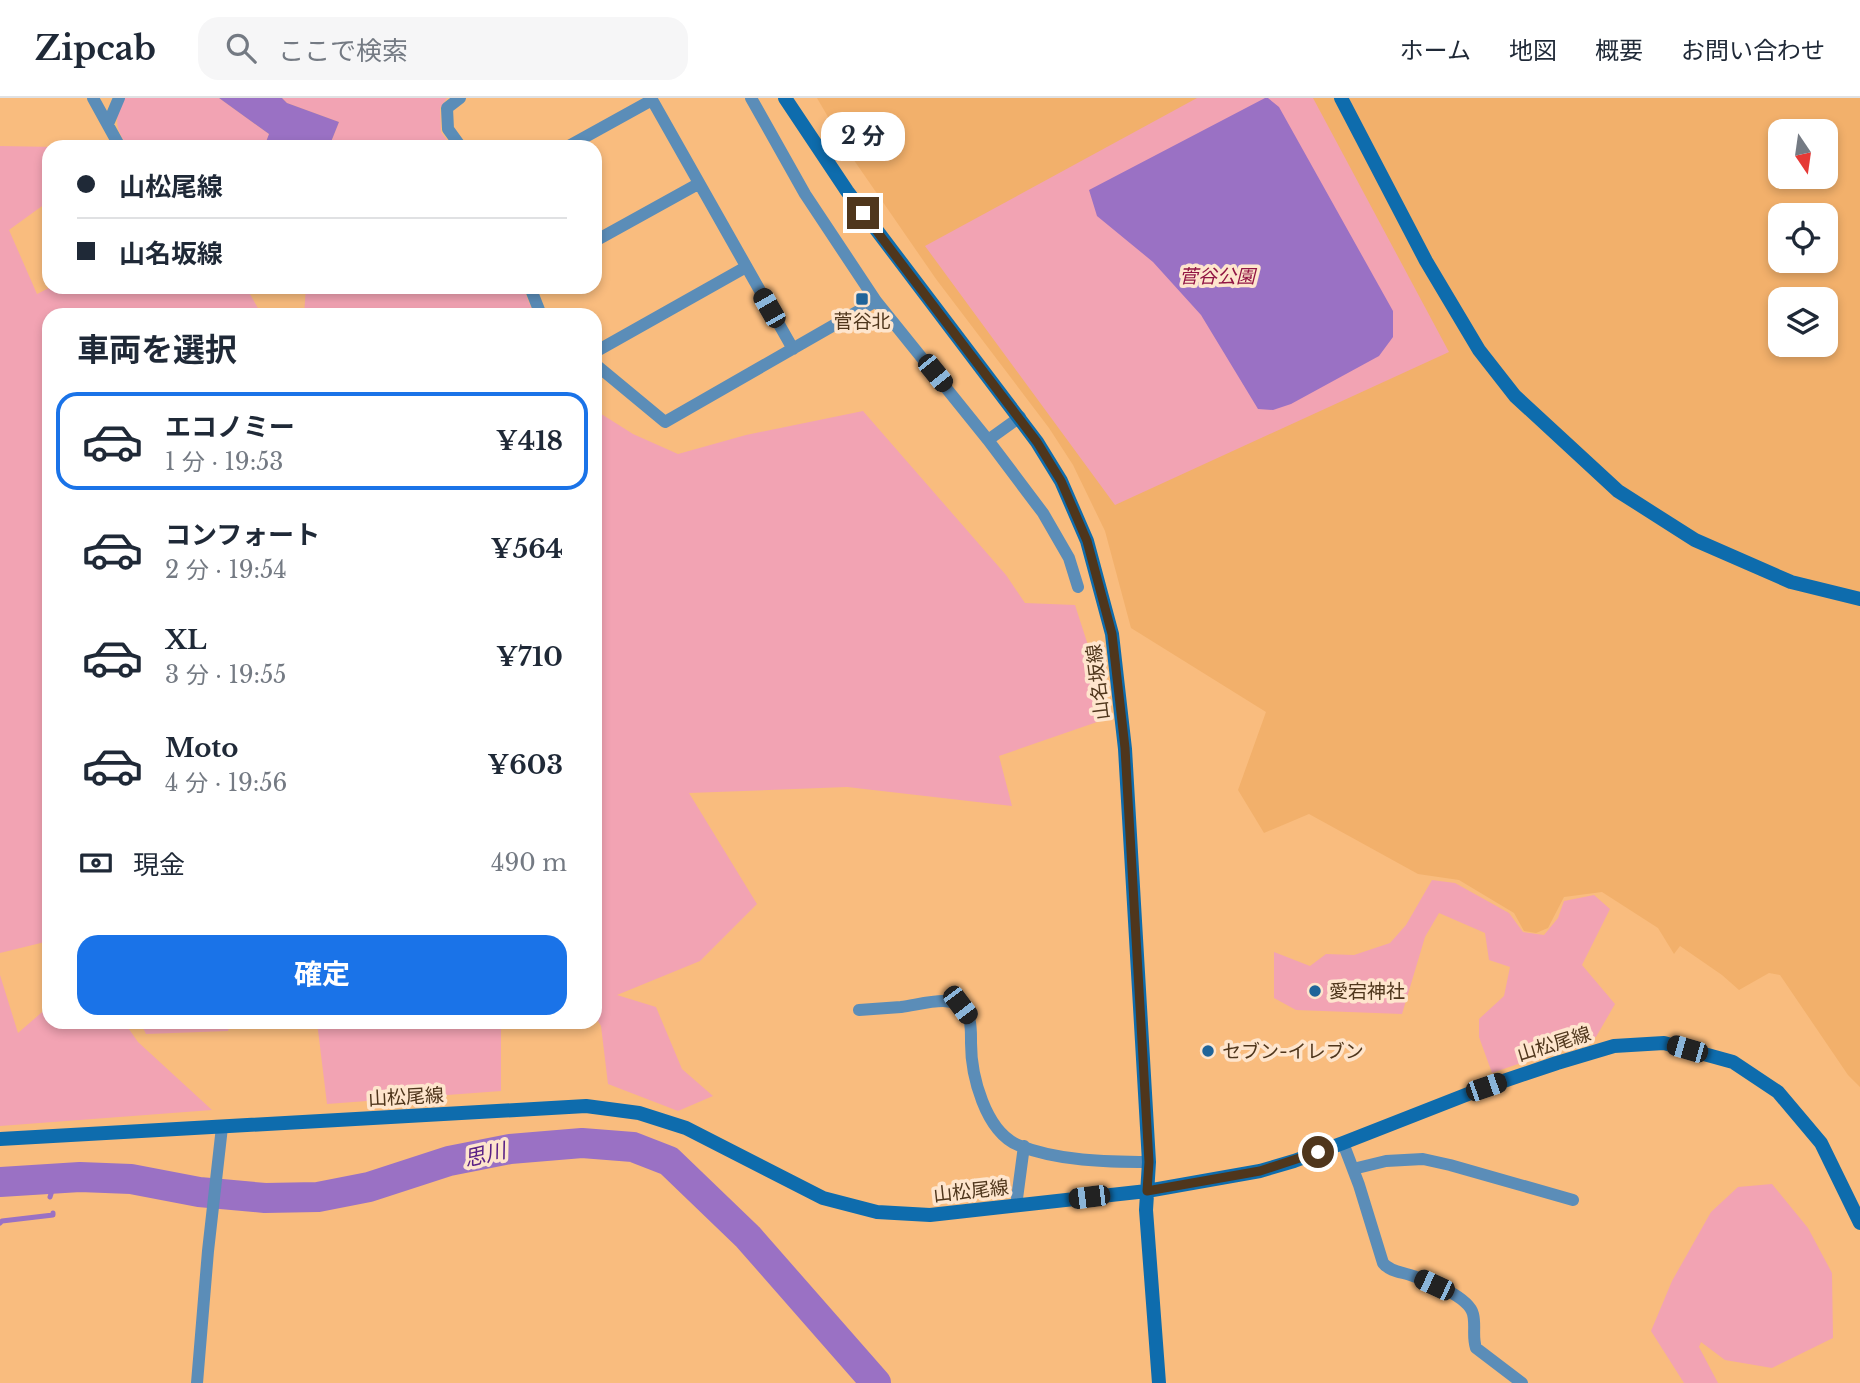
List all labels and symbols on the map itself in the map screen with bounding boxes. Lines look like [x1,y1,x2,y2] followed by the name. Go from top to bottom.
[821,111,905,160] callout: 2 分
[1768,119,1838,189] north arrow
[847,197,879,229] route end
[1179,265,1258,288] park label: 菅谷公園
[750,285,789,331] car
[854,291,870,307] marker: 菅谷北
[833,310,891,333] place label: 菅谷北
[914,350,957,396] car
[1082,643,1114,721] street label: 山名坂線
[1329,980,1405,1003] place label: 愛宕神社
[939,982,982,1028] car
[1307,983,1323,999] marker: 愛宕神社
[1514,1022,1594,1066] street label: 山松尾線
[1664,1033,1711,1065] car
[1222,1040,1364,1063] place label: セブン-イレブン
[1200,1043,1216,1059] marker: セブン-イレブン
[1463,1070,1510,1104] car
[367,1084,445,1110] street label: 山松尾線
[1302,1136,1334,1168] route start
[462,1137,510,1172] water label: 思川
[932,1176,1010,1206] street label: 山松尾線
[1067,1184,1112,1210] car
[1411,1267,1458,1303] car

